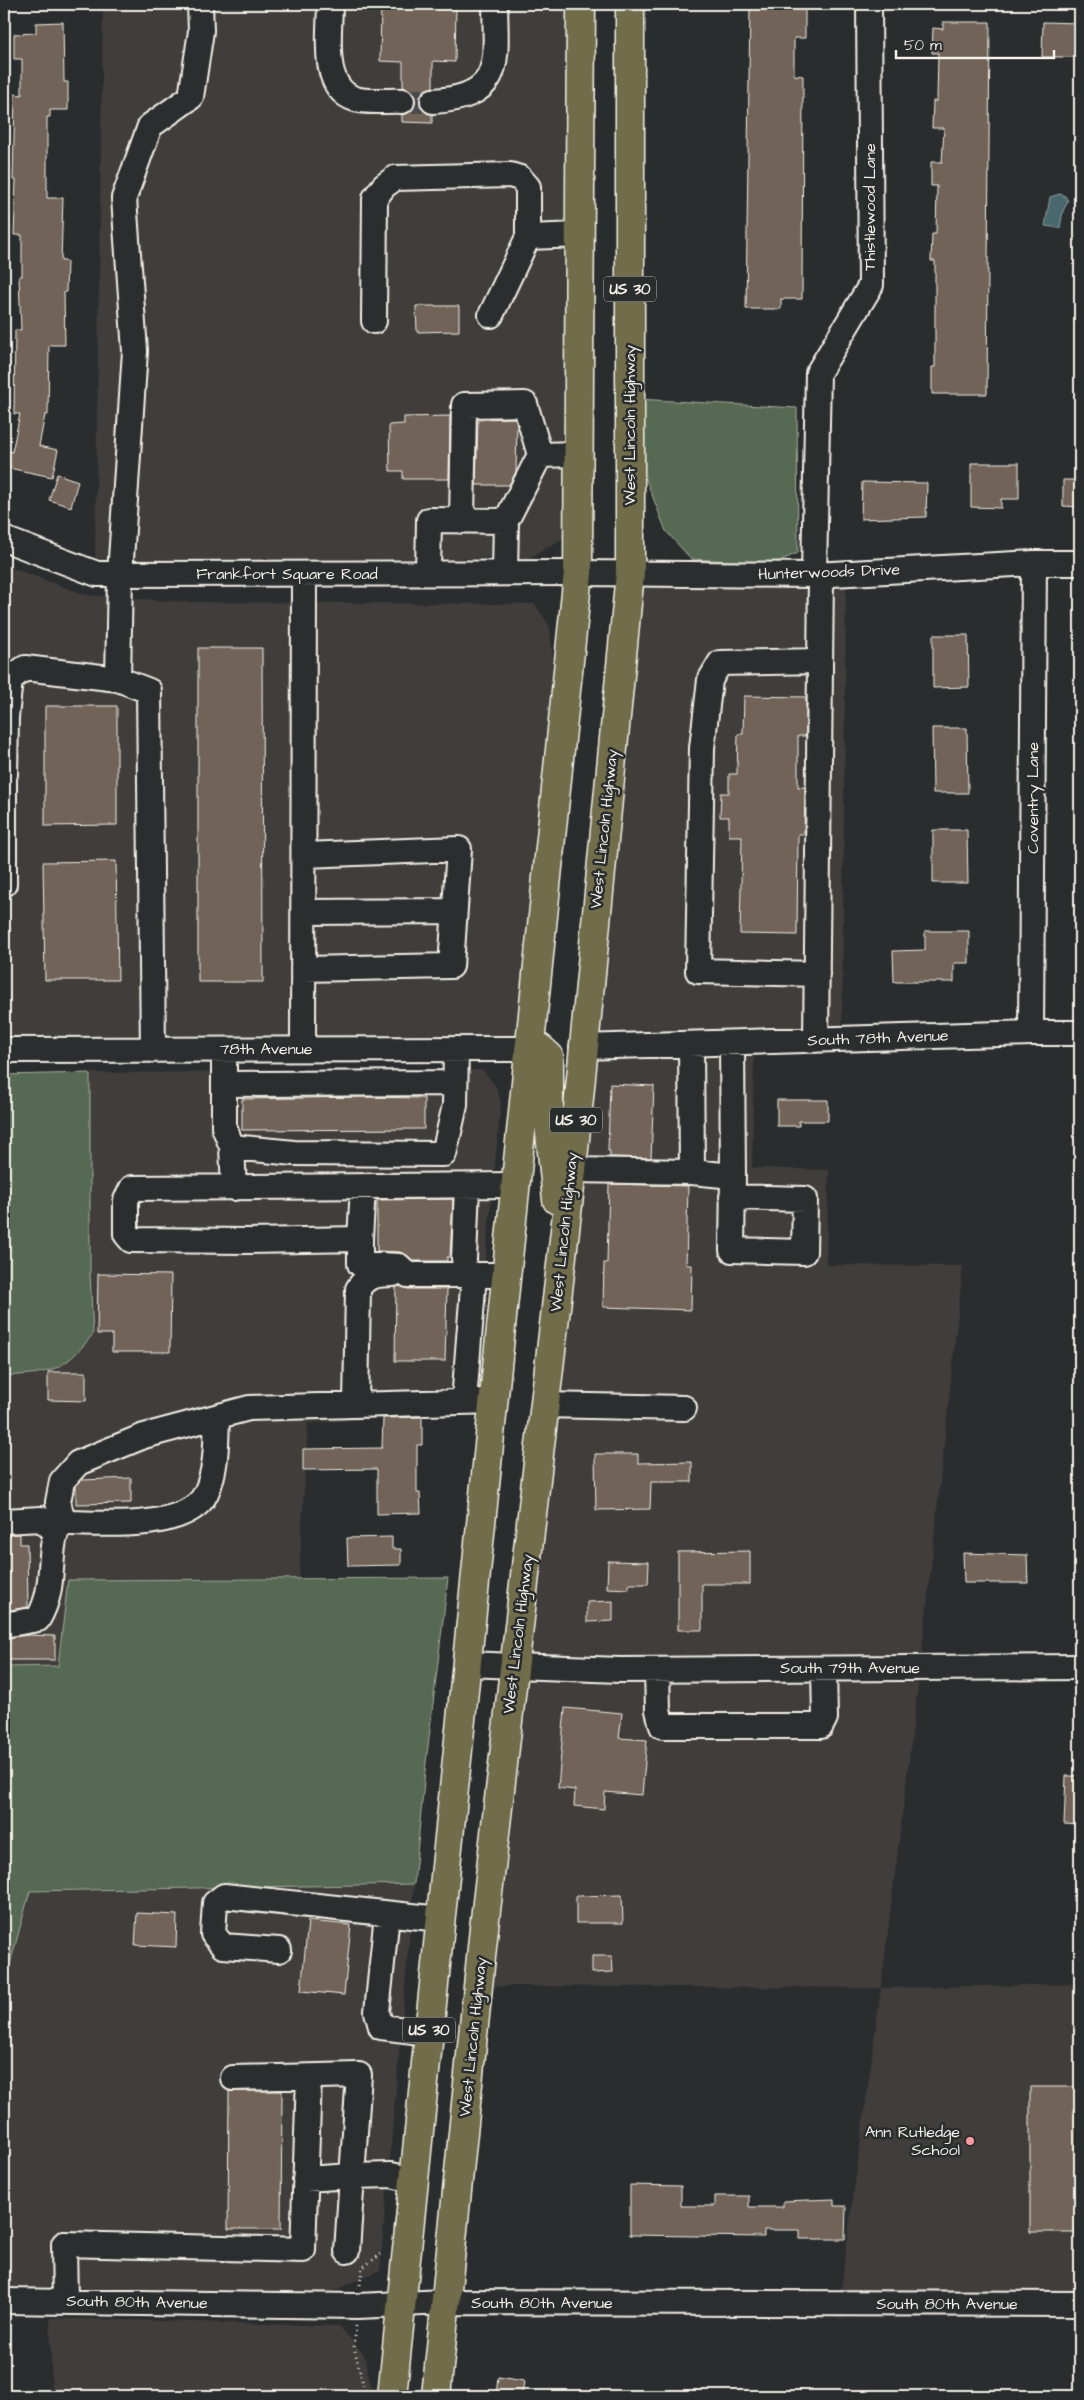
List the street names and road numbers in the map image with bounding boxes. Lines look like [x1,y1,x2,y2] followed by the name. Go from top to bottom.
[859,143,881,271] street label: Thistlewood Lane
[604,276,656,302] road number: US 30
[619,345,642,505] street label: West Lincoln Highway
[758,559,901,585] street label: Hunterwoods Drive
[196,563,378,585] street label: Frankfort Square Road
[1022,742,1045,854] street label: Coventry Lane
[585,748,624,910] street label: West Lincoln Highway
[807,1025,949,1051] street label: South 78th Avenue
[220,1038,313,1060] street label: 78th Avenue
[550,1108,602,1132] road number: US 30
[545,1151,584,1313] street label: West Lincoln Highway
[497,1553,540,1715] street label: West Lincoln Highway
[780,1657,920,1679] street label: South 79th Avenue
[454,1956,493,2118] street label: West Lincoln Highway
[403,2018,455,2042] road number: US 30
[66,2290,208,2314] street label: South 80th Avenue
[471,2292,613,2314] street label: South 80th Avenue
[876,2293,1018,2315] street label: South 80th Avenue

